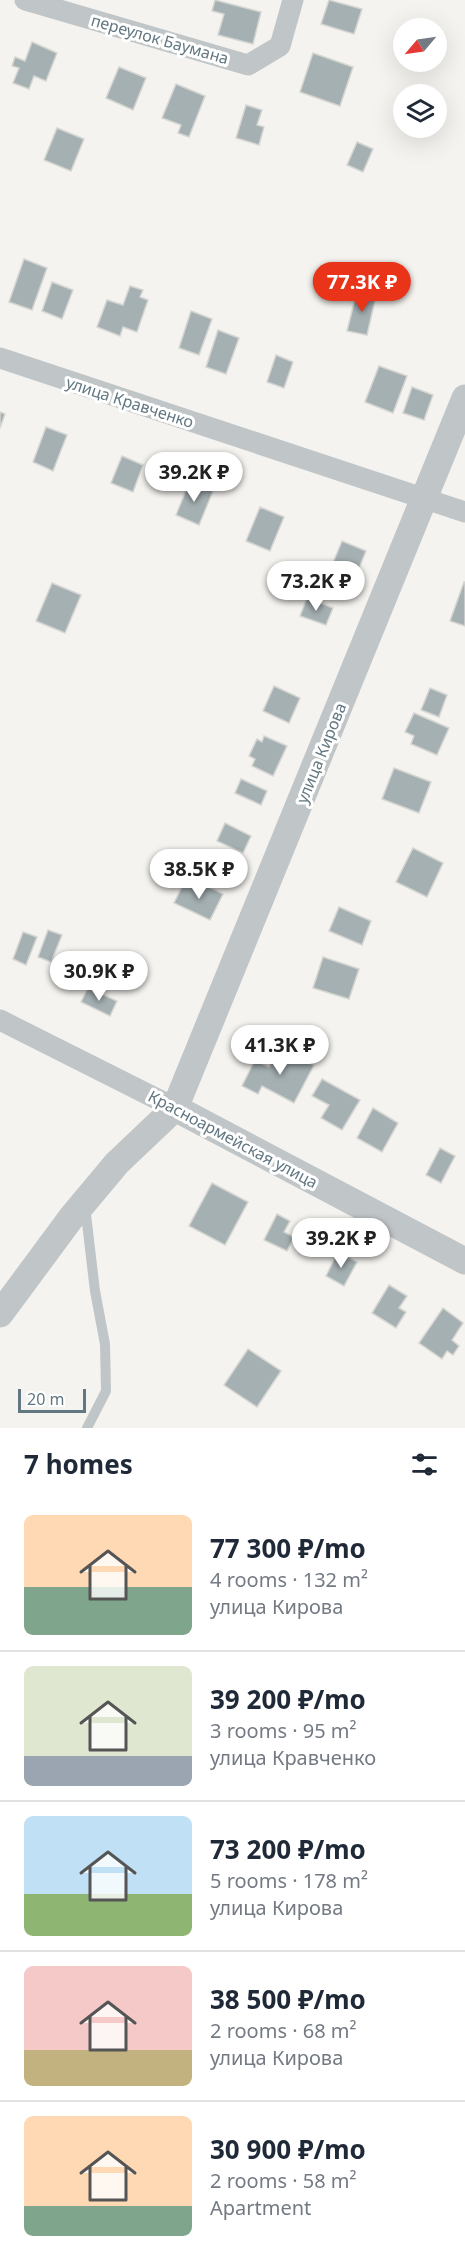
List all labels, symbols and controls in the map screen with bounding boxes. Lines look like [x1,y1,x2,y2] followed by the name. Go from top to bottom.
[89,9,231,69] street label: переулок Баумана
[393,18,447,72] north arrow
[393,18,447,138] map controls
[393,84,447,138] button: layers
[307,262,417,313] pin: 77.3K ₽
[327,268,397,295] text: 77.3K ₽
[63,371,197,433] street label: улица Кравченко
[139,452,249,503] pin: 39.2K ₽
[159,458,229,485] text: 39.2K ₽
[261,561,371,612] pin: 73.2K ₽
[281,567,351,594] text: 73.2K ₽
[291,699,351,807] street label: улица Кирова
[144,849,254,900] pin: 38.5K ₽
[164,855,234,882] text: 38.5K ₽
[44,951,154,1002] pin: 30.9K ₽
[64,957,134,984] text: 30.9K ₽
[225,1025,335,1076] pin: 41.3K ₽
[245,1031,315,1058] text: 41.3K ₽
[144,1085,322,1193] street label: Красноармейская улица
[286,1218,396,1269] pin: 39.2K ₽
[306,1224,376,1251] text: 39.2K ₽
[18,1386,86,1414] scale bar
[27,1388,64,1410] text: 20 m
[24,1446,133,1482] text: 7 homes
[408,1448,441,1481] icon: filters
[210,1530,366,1566] text: 77 300 ₽/mo
[72,1539,144,1611] icon: home
[210,1566,368,1593] text: 4 rooms · 132 m²
[210,1593,343,1620] text: улица Кирова
[210,1681,366,1717] text: 39 200 ₽/mo
[72,1690,144,1762] icon: home
[210,1717,357,1744] text: 3 rooms · 95 m²
[210,1744,376,1771] text: улица Кравченко
[210,1831,366,1867] text: 73 200 ₽/mo
[72,1840,144,1912] icon: home
[210,1867,368,1894] text: 5 rooms · 178 m²
[210,1894,343,1921] text: улица Кирова
[210,1981,366,2017] text: 38 500 ₽/mo
[72,1990,144,2062] icon: home
[210,2017,357,2044] text: 2 rooms · 68 m²
[210,2044,343,2071] text: улица Кирова
[210,2131,366,2167] text: 30 900 ₽/mo
[72,2140,144,2212] icon: home
[210,2167,357,2194] text: 2 rooms · 58 m²
[210,2194,311,2221] text: Apartment

